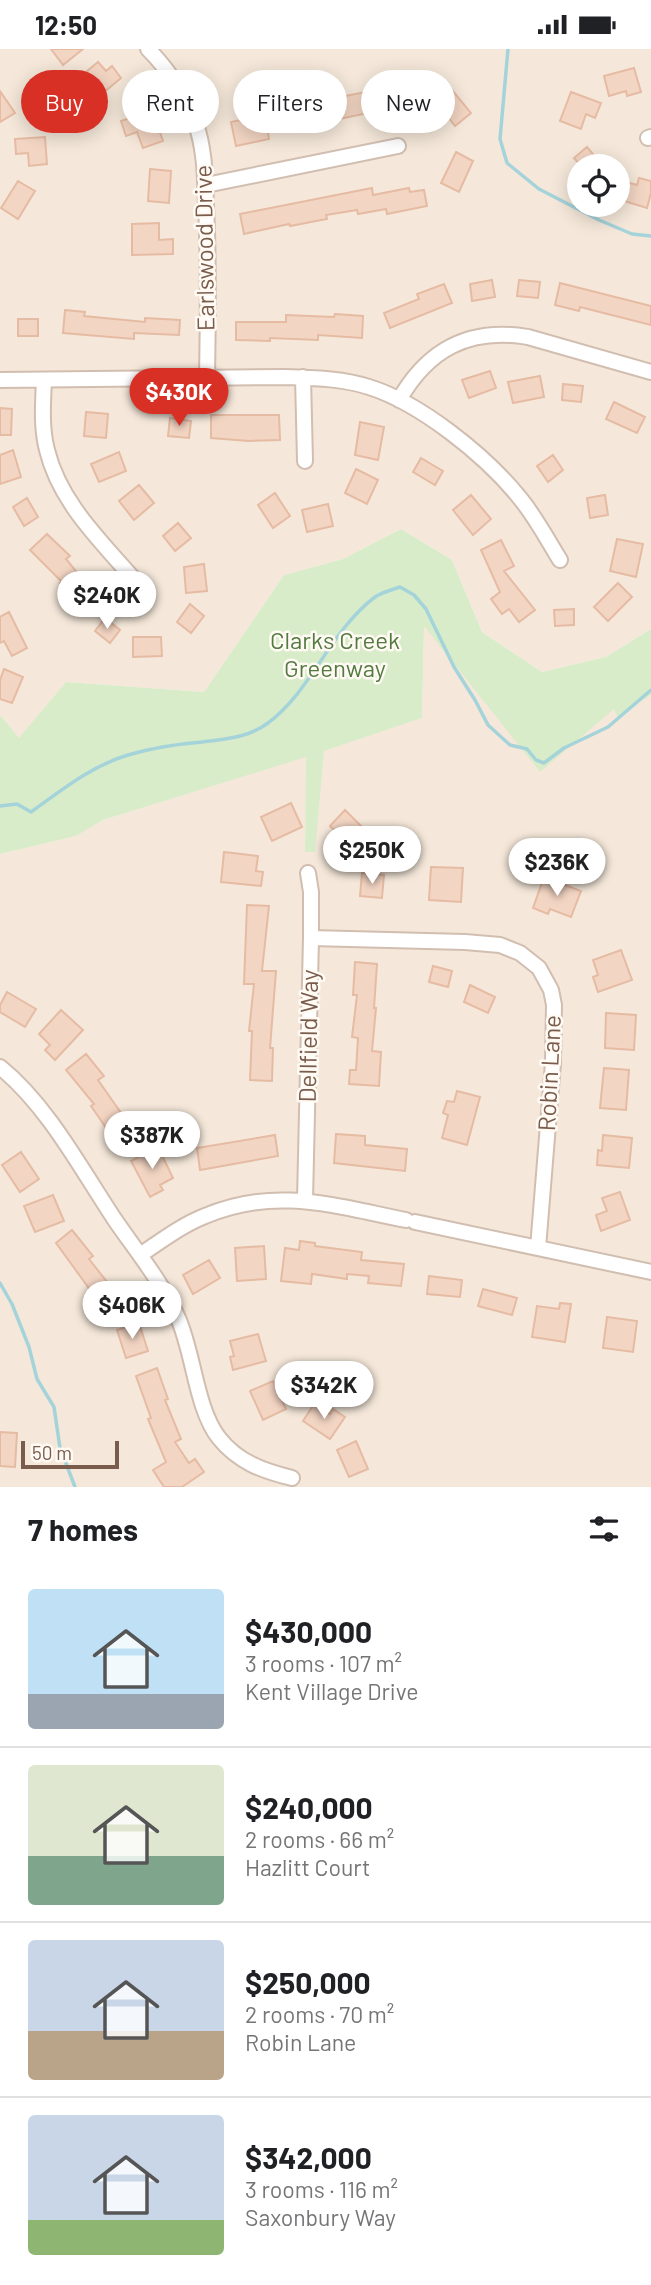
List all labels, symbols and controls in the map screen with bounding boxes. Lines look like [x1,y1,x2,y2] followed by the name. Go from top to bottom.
[35,9,97,40] text: 12:50
[21,70,108,133] chip: Buy
[122,70,219,133] chip: Rent
[233,70,347,133] chip: Filters
[361,70,455,133] chip: New
[567,154,630,217] map controls
[567,154,630,217] button: locate
[188,165,219,331] street label: Earlswood Drive
[130,369,228,428] pin: $430K
[146,377,213,405] text: $430K
[58,571,156,631] pin: $240K
[73,580,141,608] text: $240K
[270,625,400,682] park label: Clarks Creek Greenway
[323,827,421,886] pin: $250K
[339,835,405,863] text: $250K
[508,839,606,898] pin: $236K
[525,847,589,875] text: $236K
[292,969,323,1103] street label: Dellfield Way
[531,1014,566,1132] street label: Robin Lane
[103,1111,201,1171] pin: $387K
[120,1120,184,1148] text: $387K
[83,1281,181,1341] pin: $406K
[99,1290,165,1318] text: $406K
[275,1361,373,1421] pin: $342K
[291,1370,357,1398] text: $342K
[21,1438,119,1470] scale bar
[32,1441,72,1464] text: 50 m
[585,1510,623,1548] icon: filters
[28,1511,138,1547] text: 7 homes
[245,1613,372,1649] text: $430,000
[84,1617,168,1701] icon: home
[245,1649,402,1677] text: 3 rooms · 107 m²
[245,1677,419,1705] text: Kent Village Drive
[245,1789,373,1825] text: $240,000
[84,1793,168,1877] icon: home
[245,1825,394,1853] text: 2 rooms · 66 m²
[245,1853,370,1881] text: Hazlitt Court
[245,1964,371,2000] text: $250,000
[84,1968,168,2052] icon: home
[245,2000,394,2028] text: 2 rooms · 70 m²
[245,2028,356,2056] text: Robin Lane
[245,2139,372,2175] text: $342,000
[84,2143,168,2227] icon: home
[245,2175,398,2203] text: 3 rooms · 116 m²
[245,2203,396,2231] text: Saxonbury Way

